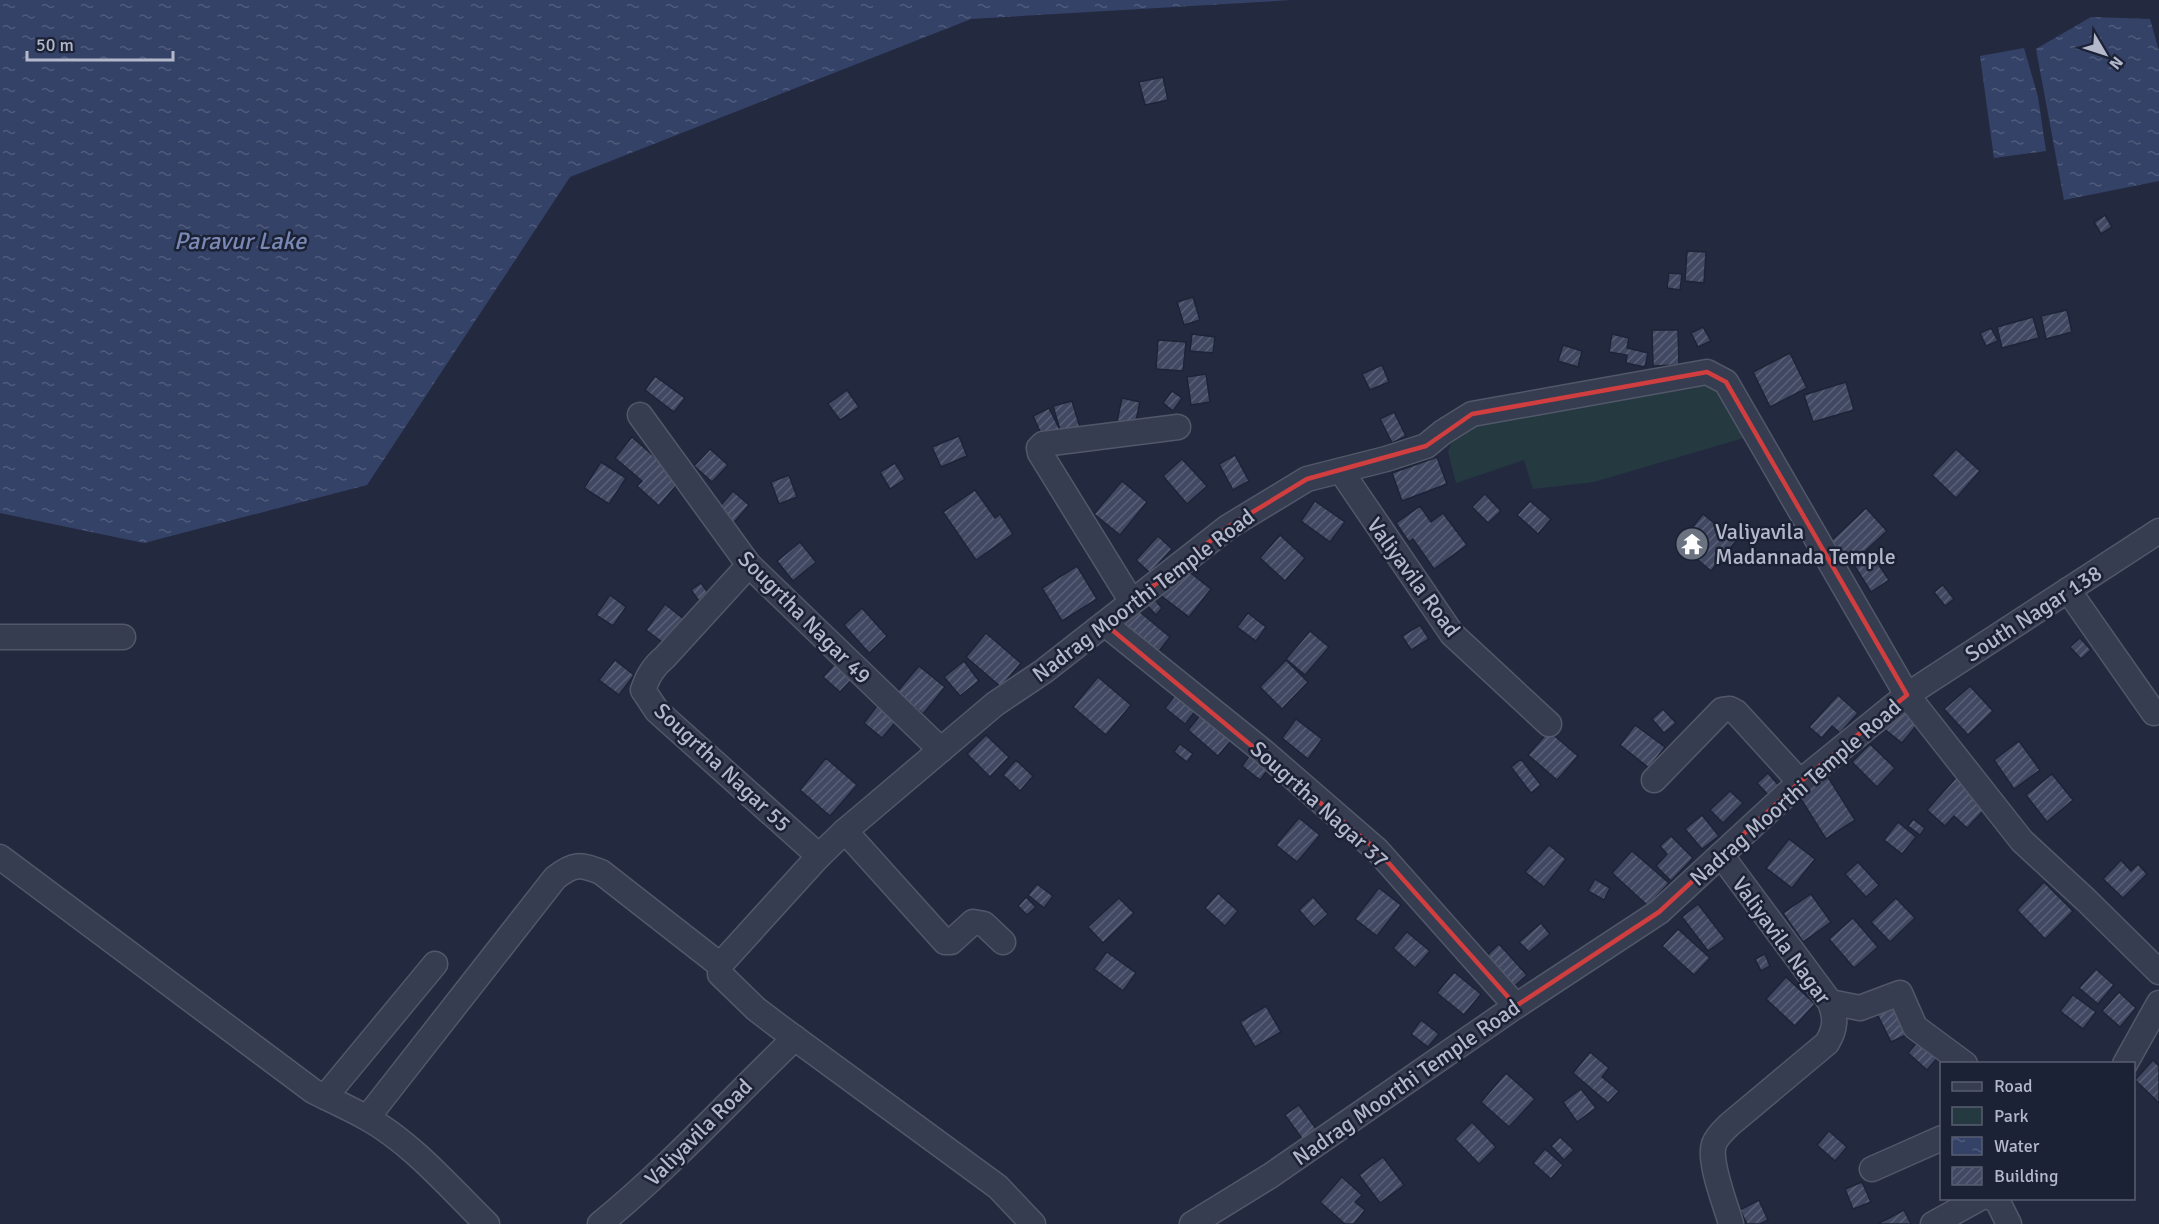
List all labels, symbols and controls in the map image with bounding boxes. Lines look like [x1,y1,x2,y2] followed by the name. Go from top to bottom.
[27,24,172,62] scale bar
[2075,24,2135,84] north arrow
[36,34,74,56] text: 50 m
[2105,52,2127,73] text: N
[174,226,307,256] water label: Paravur Lake
[1027,503,1260,688] street label: Nadrag Moorthi Temple Road
[1361,512,1466,642] street label: Valiyavila Road
[1715,518,1896,570] place label: Valiyavila Madannada Temple
[1674,526,1710,562] temple icon: Valiyavila Madannada Temple
[733,545,877,689] street label: Sougrtha Nagar 49
[1960,559,2107,668] street label: South Nagar 138
[1684,693,1907,892] street label: Nadrag Moorthi Temple Road
[649,697,797,838] street label: Sougrtha Nagar 55
[1245,735,1394,874] street label: Sougrtha Nagar 37
[1726,871,1837,1009] street label: Valiyavila Nagar
[1287,994,1525,1171] street label: Nadrag Moorthi Temple Road
[1940,1062,2135,1200] legend
[639,1073,758,1192] street label: Valiyavila Road
[1994,1075,2033,1097] text: Road
[1994,1105,2029,1127] text: Park
[1994,1135,2040,1157] text: Water
[1994,1165,2058,1187] text: Building

